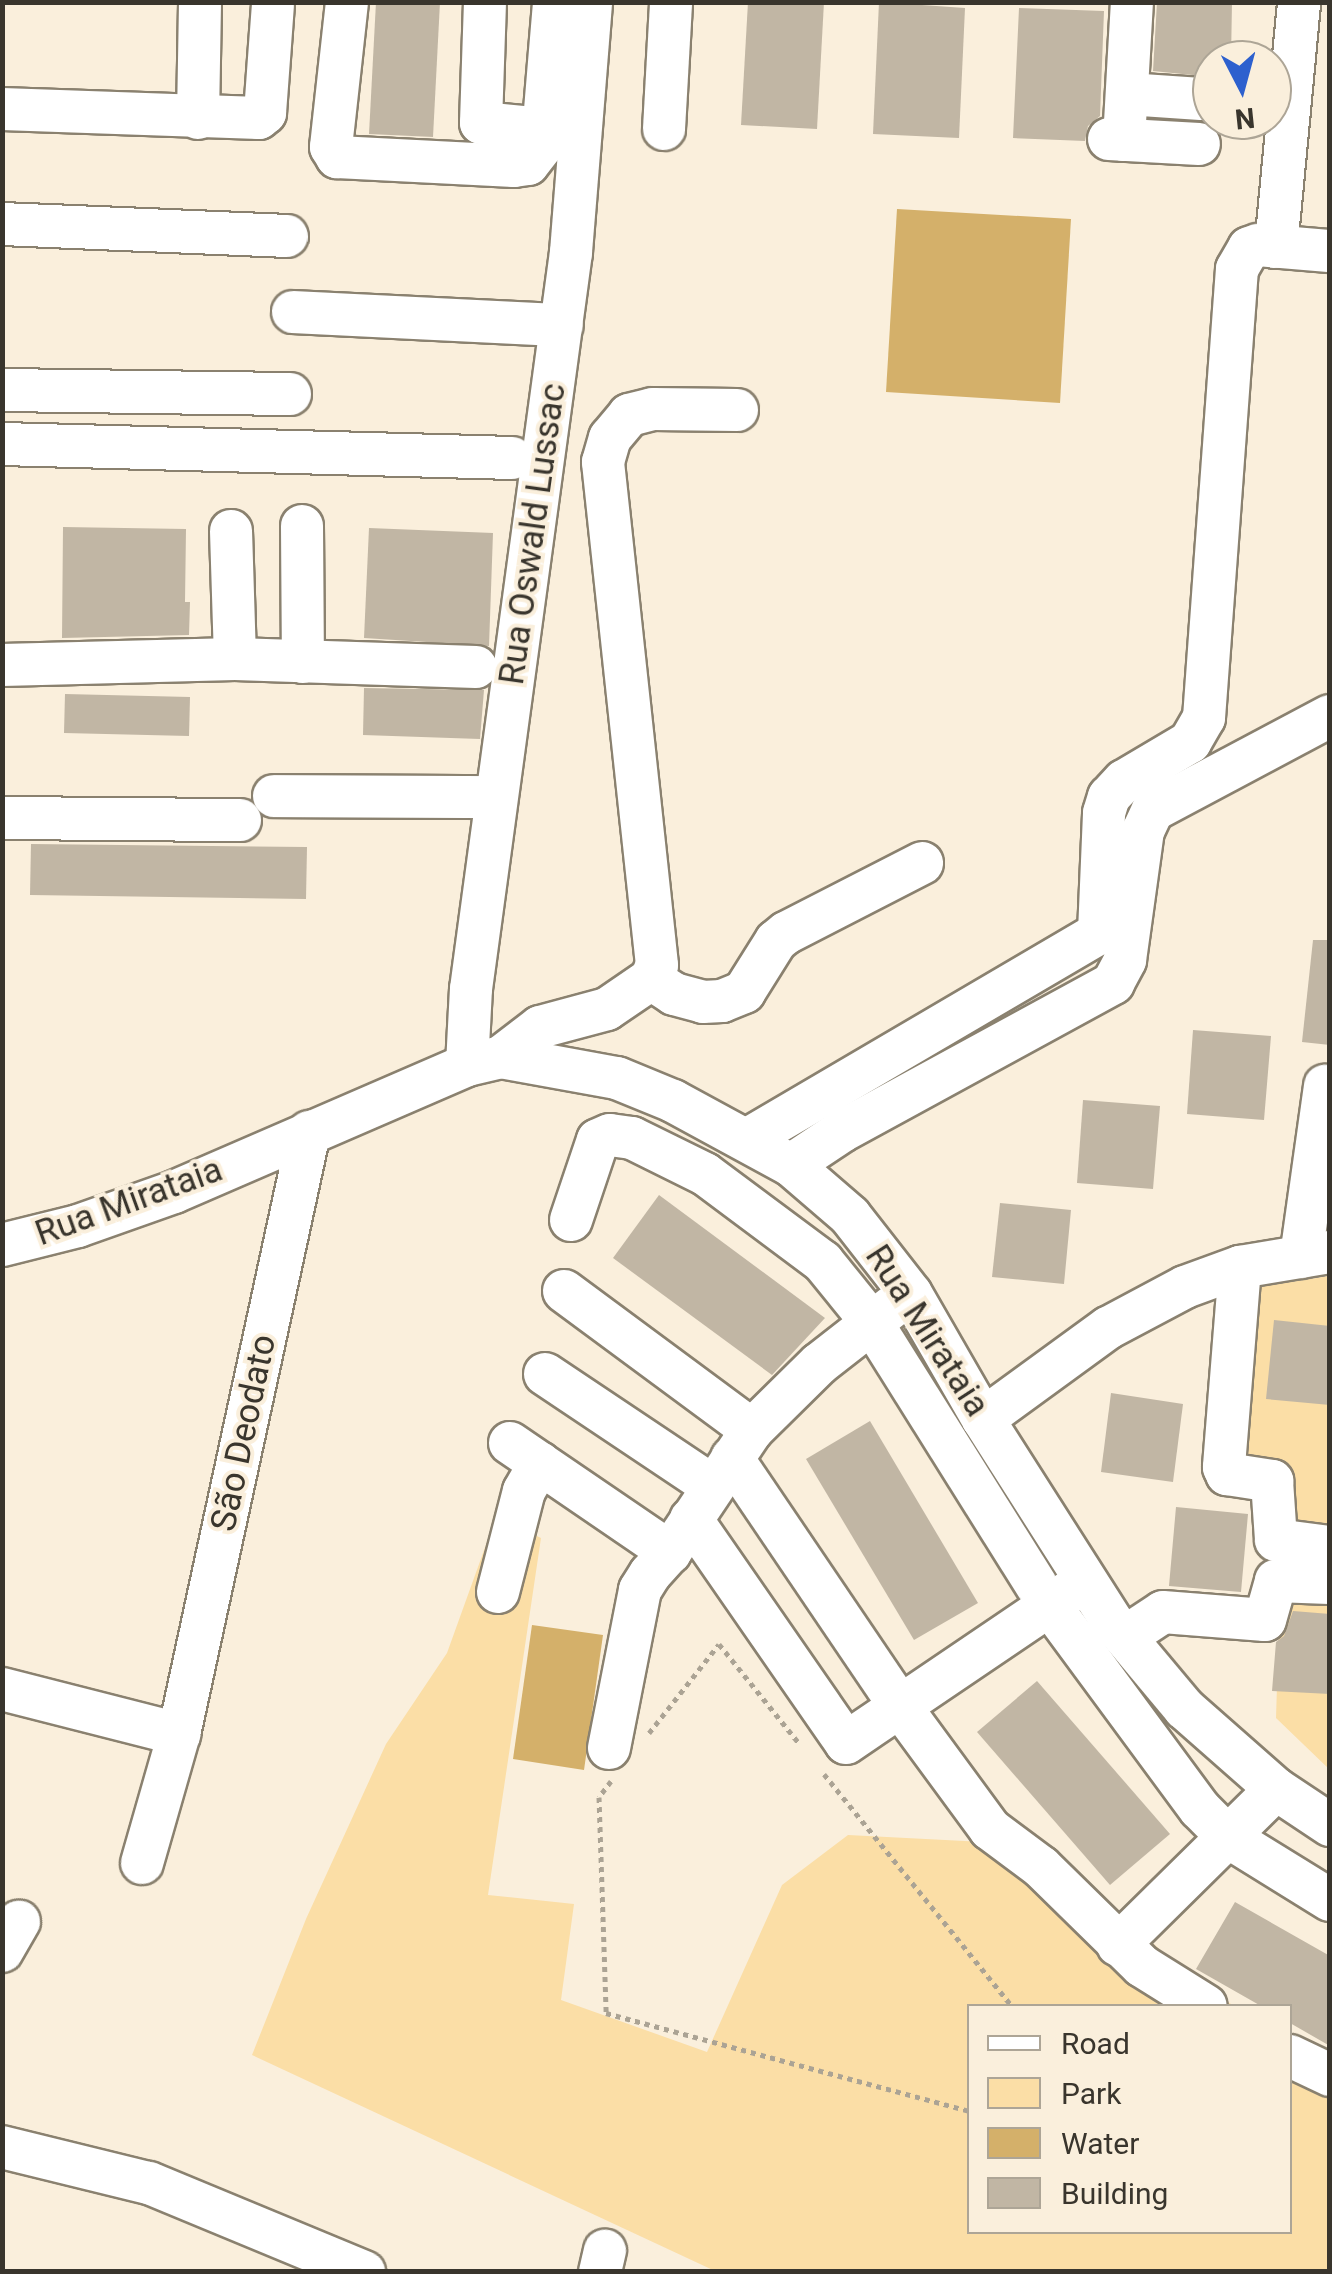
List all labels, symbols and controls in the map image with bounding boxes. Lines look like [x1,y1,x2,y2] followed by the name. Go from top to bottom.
[1192,40,1292,140] north arrow
[1233,101,1257,136] text: N
[491,381,575,687] street label: Rua Oswald Lussac
[30,1149,228,1255] street label: Rua Mirataia
[856,1237,998,1425] street label: Rua Mirataia
[203,1331,285,1535] street label: São Deodato
[967,2004,1292,2234] legend
[1061,2026,1130,2061] text: Road
[1061,2076,1121,2111] text: Park
[1061,2126,1139,2161] text: Water
[1061,2176,1168,2211] text: Building

